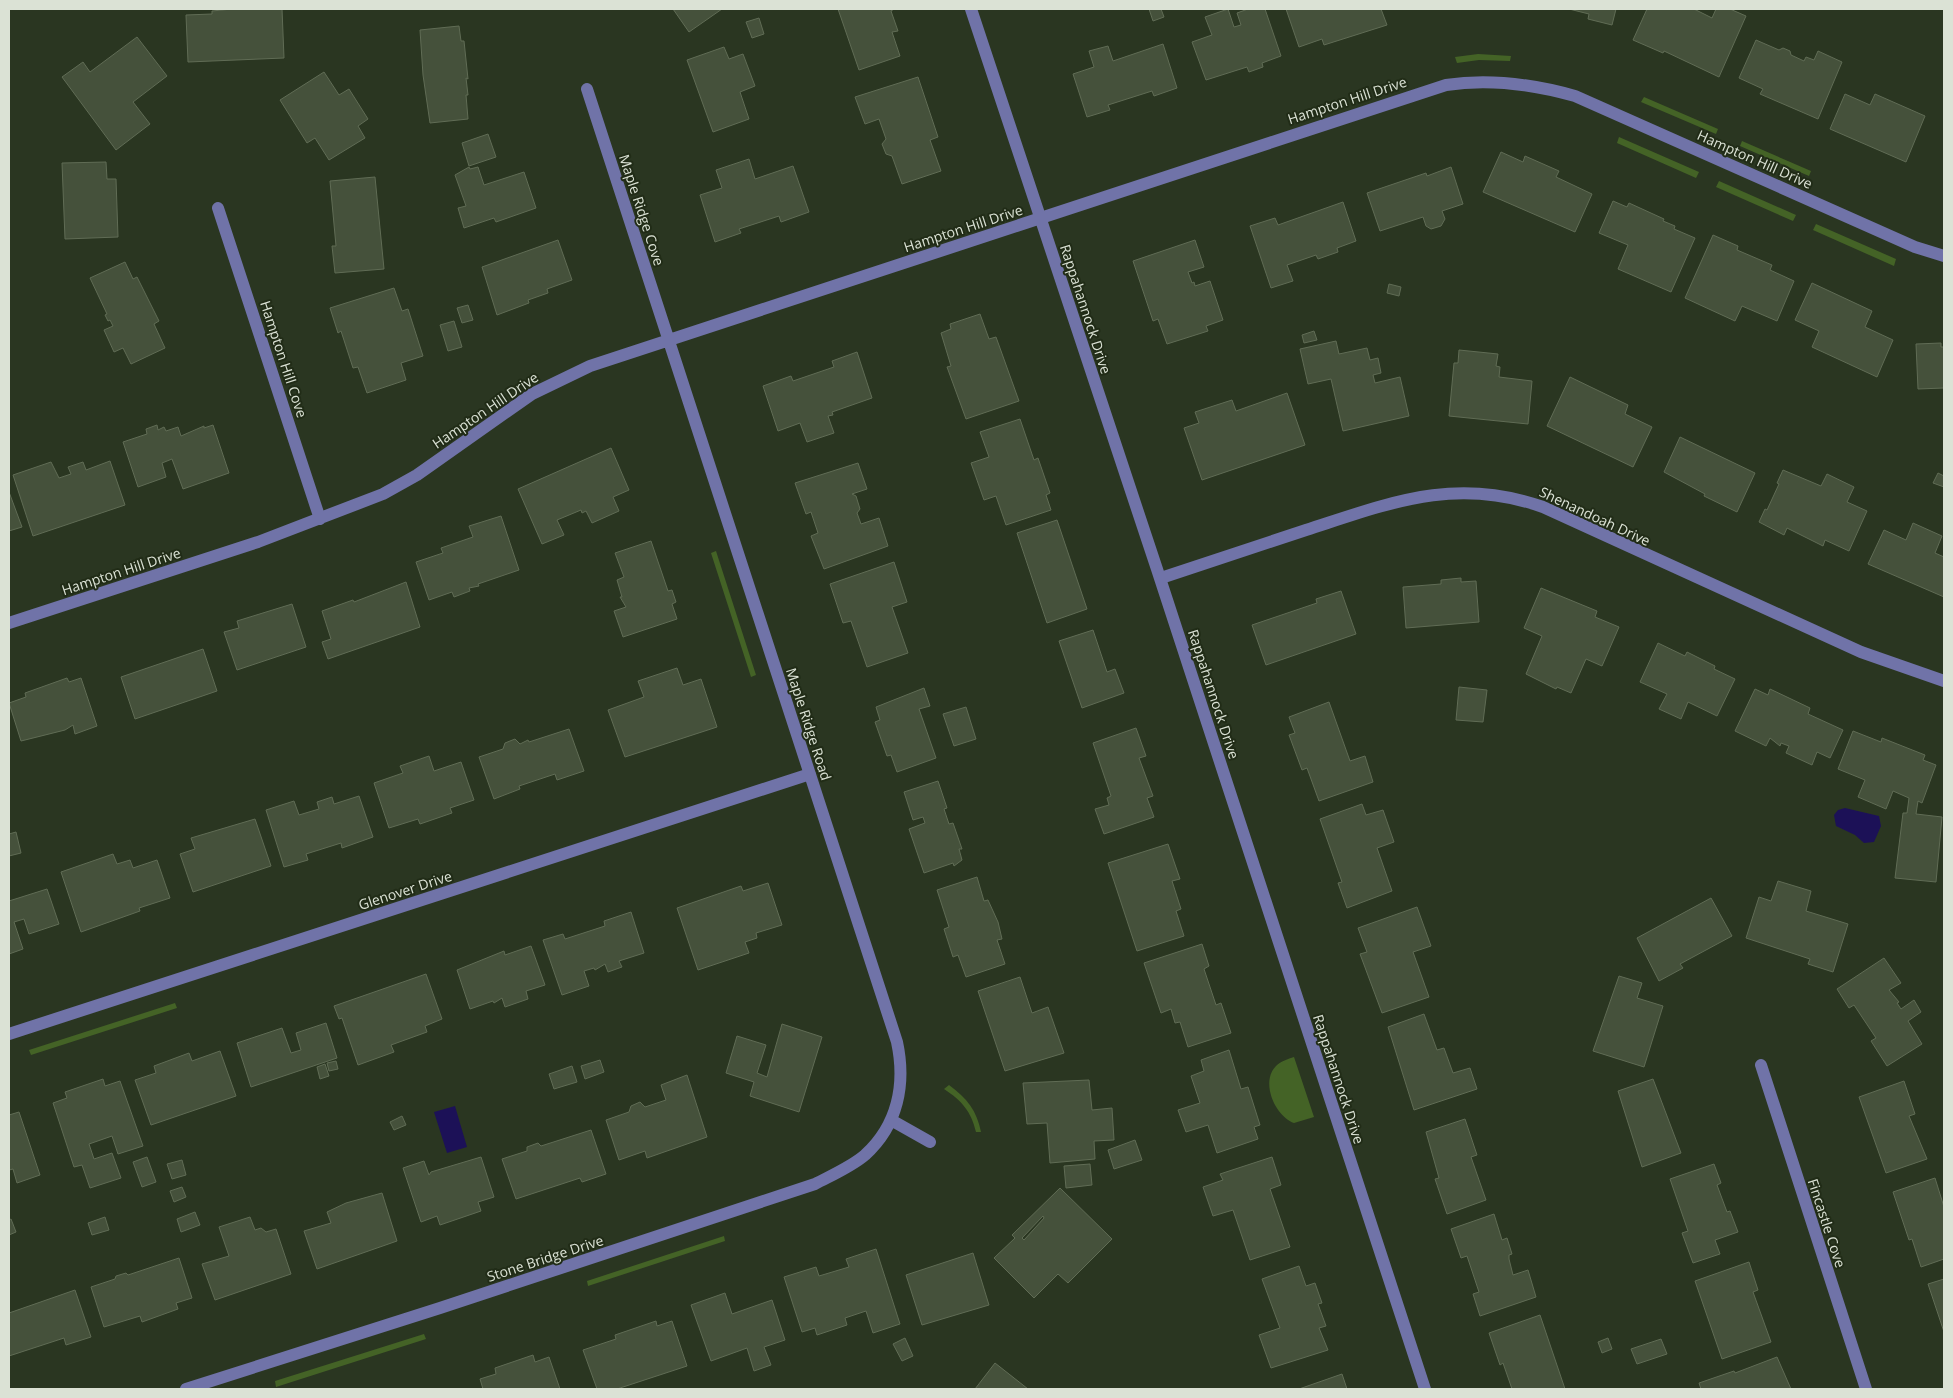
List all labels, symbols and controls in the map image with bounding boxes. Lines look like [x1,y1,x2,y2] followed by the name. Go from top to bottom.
[1285,72,1409,128] street label: Hampton Hill Drive
[1694,125,1816,193] street label: Hampton Hill Drive
[615,152,669,268] street label: Maple Ridge Cove
[901,200,1025,256] street label: Hampton Hill Drive
[1056,242,1116,376] street label: Rappahannock Drive
[256,298,312,420] street label: Hampton Hill Cove
[428,367,542,453] street label: Hampton Hill Drive
[1536,482,1654,550] street label: Shenandoah Drive
[59,543,183,599] street label: Hampton Hill Drive
[1184,627,1244,761] street label: Rappahannock Drive
[782,665,836,783] street label: Maple Ridge Road
[356,866,454,914] street label: Glenover Drive
[1309,1012,1369,1146] street label: Rappahannock Drive
[1804,1176,1850,1270] street label: Fincastle Cove
[484,1230,606,1286] street label: Stone Bridge Drive

